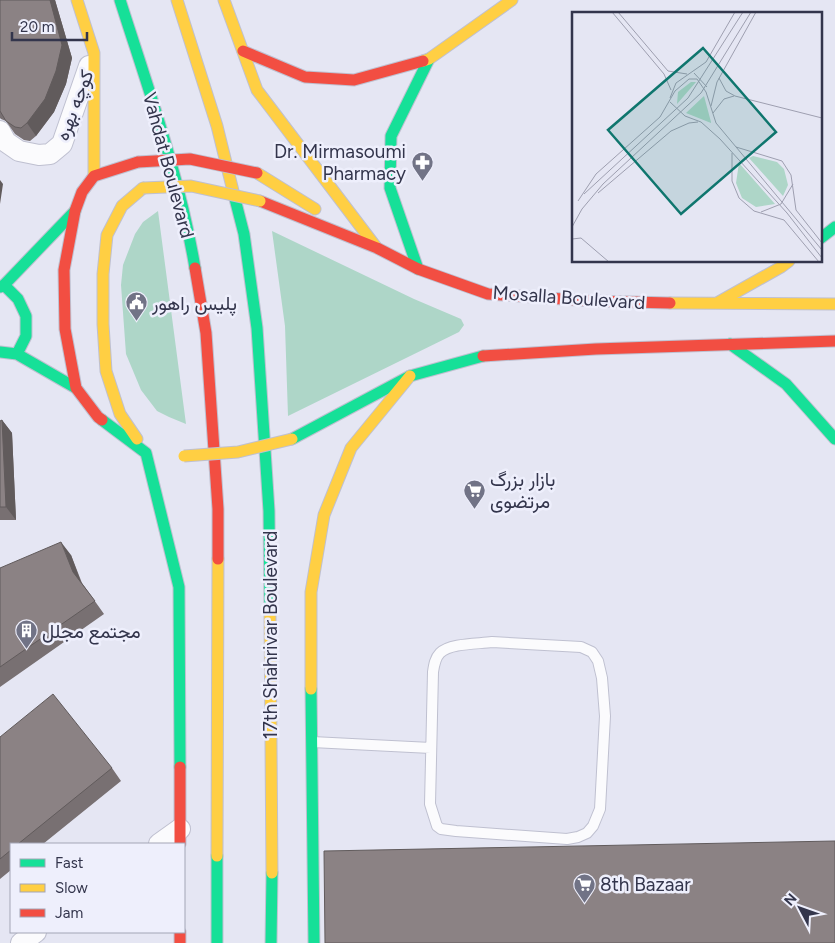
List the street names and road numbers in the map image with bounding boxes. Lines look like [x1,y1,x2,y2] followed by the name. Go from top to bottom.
[50,67,100,145] street label: کوچه بهره
[138,90,199,240] street label: Vahdat Boulevard
[492,281,646,314] street label: Mosalla Boulevard
[259,531,282,739] street label: 17th Shahrivar Boulevard

